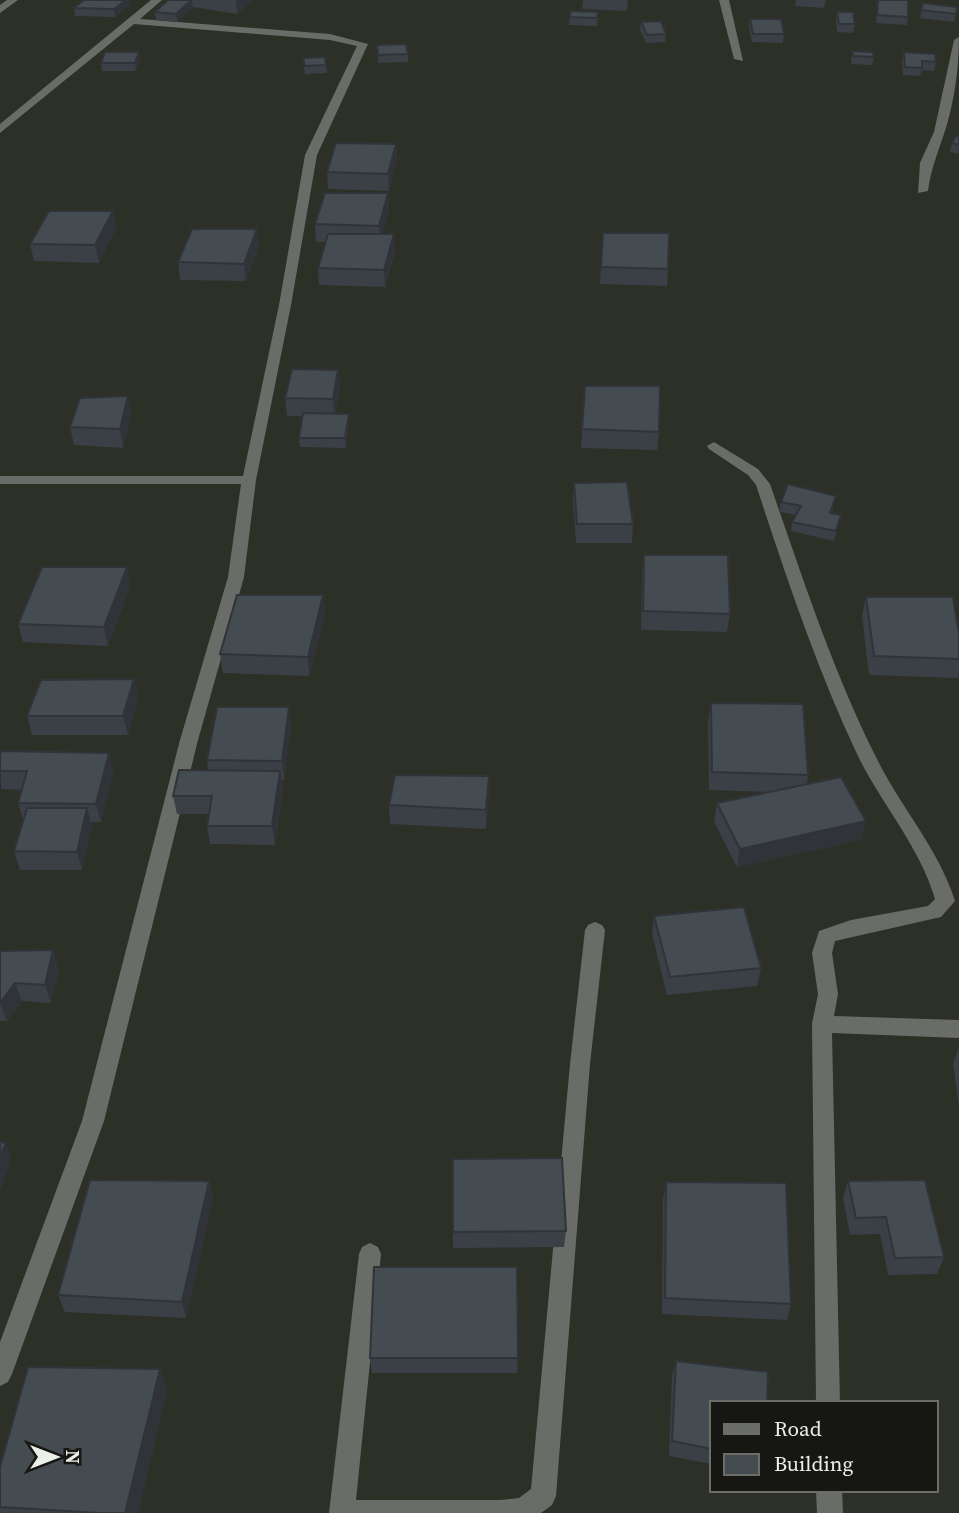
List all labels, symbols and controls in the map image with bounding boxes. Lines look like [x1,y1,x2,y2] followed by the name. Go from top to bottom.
[710,1401,938,1492] legend
[774,1414,822,1443] text: Road
[21,1422,91,1492] north arrow
[774,1449,853,1478] text: Building
[60,1450,86,1464] text: N

